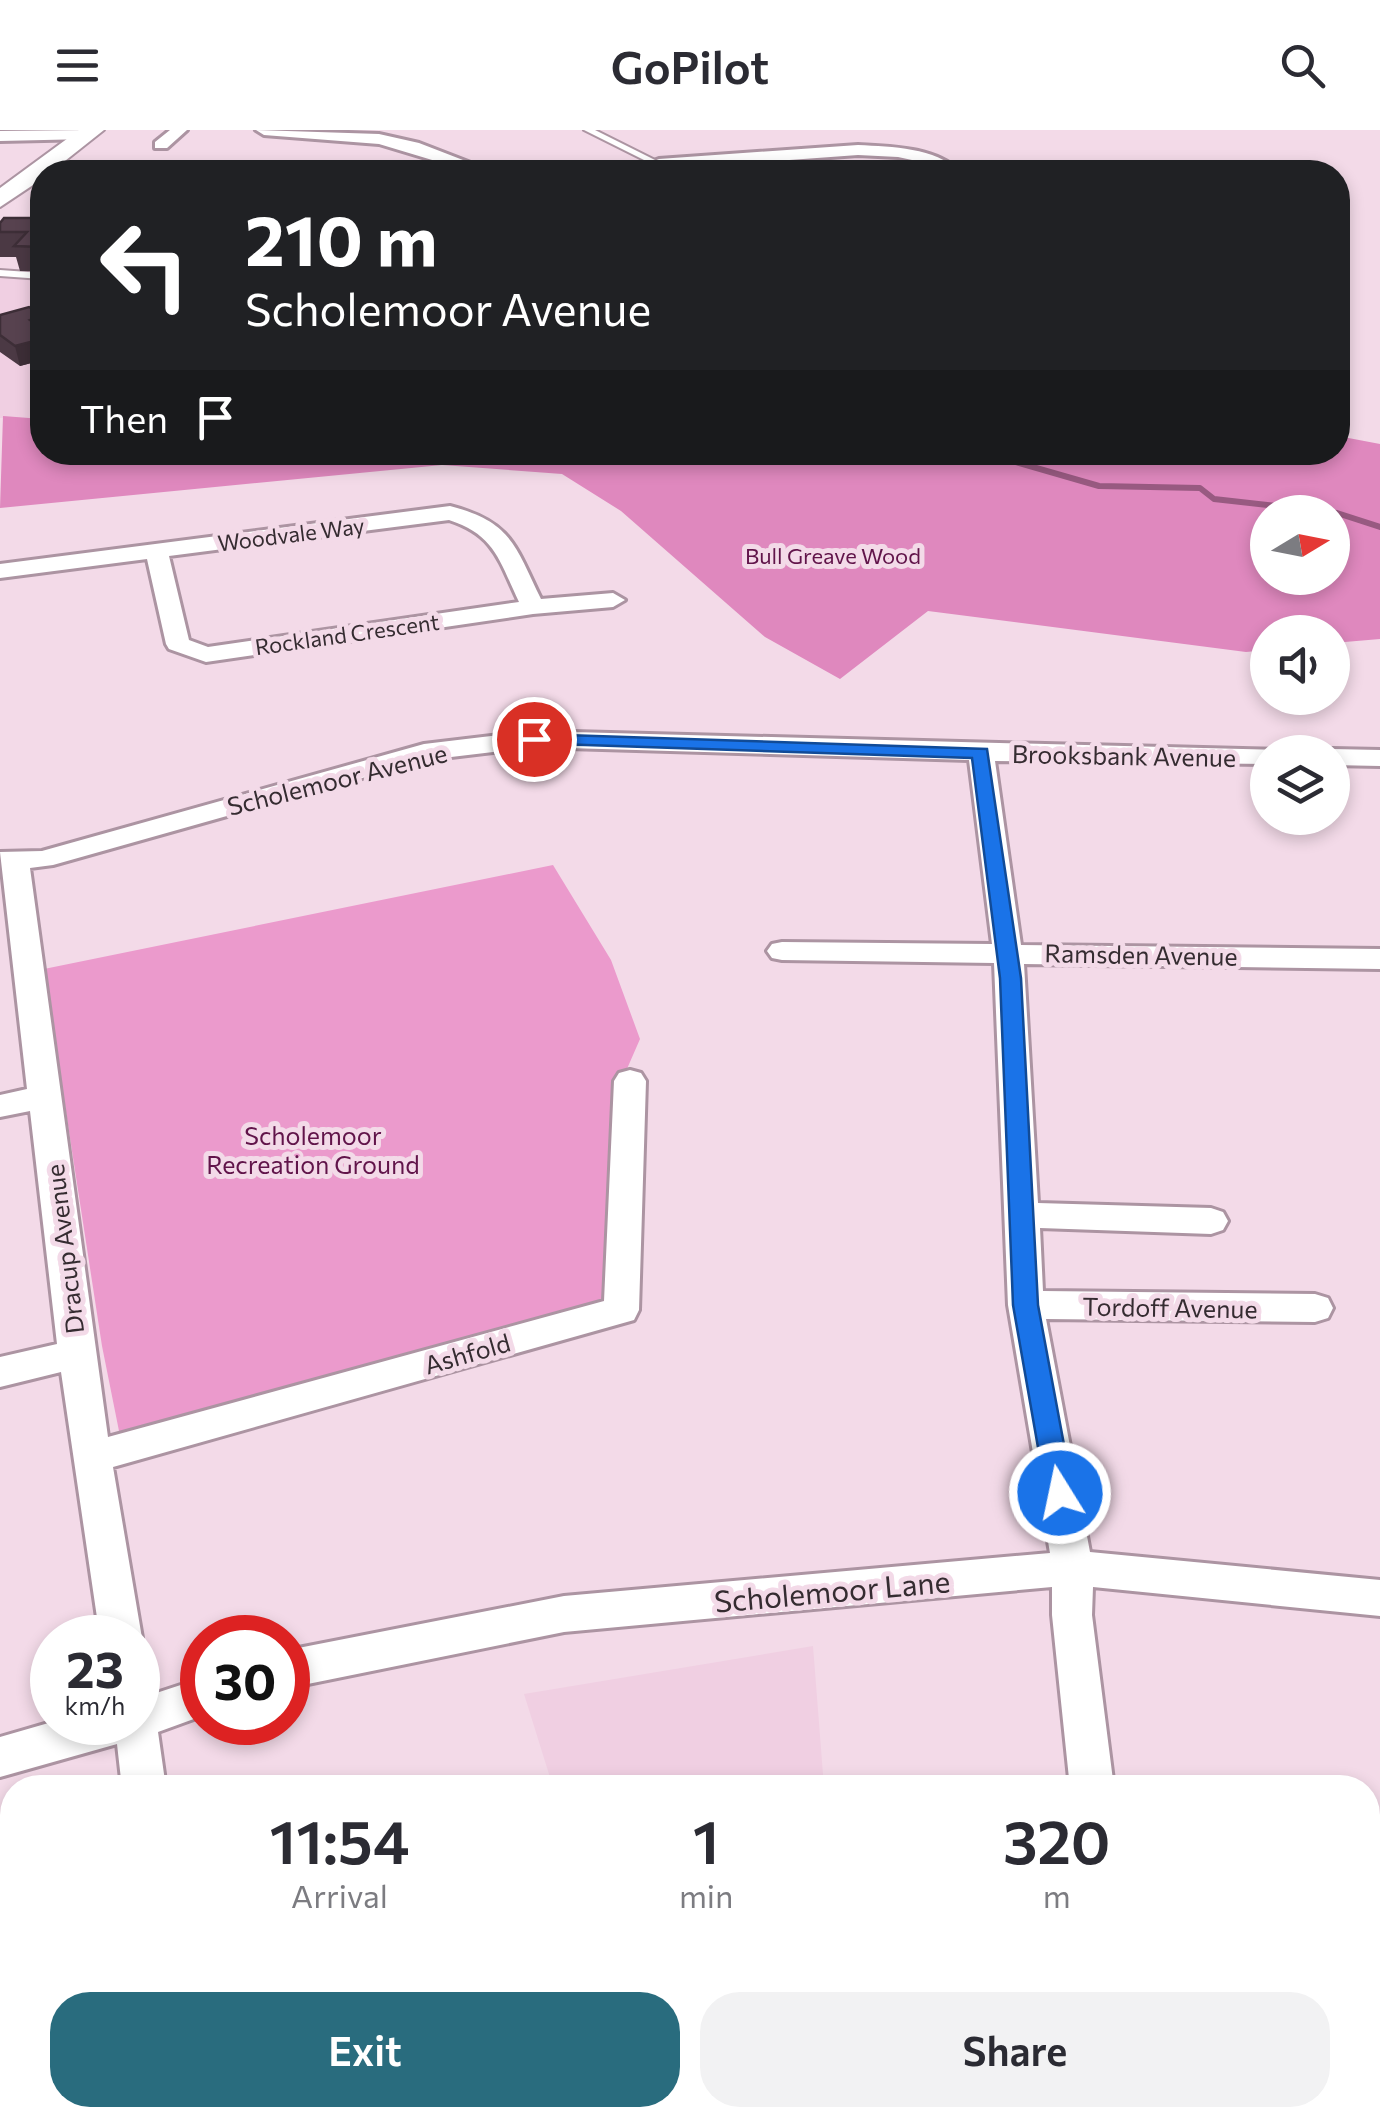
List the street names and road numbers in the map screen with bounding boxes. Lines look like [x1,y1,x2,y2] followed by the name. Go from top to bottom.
[216,512,366,556] street label: Woodvale Way
[253,608,441,660] street label: Rockland Crescent
[224,737,450,821] street label: Scholemoor Avenue
[1012,738,1236,772] street label: Brooksbank Avenue
[1044,937,1238,971] street label: Ramsden Avenue
[39,1163,89,1335] street label: Dracup Avenue
[1082,1290,1258,1324] street label: Tordoff Avenue
[421,1326,513,1380] street label: Ashfold
[713,1561,951,1619] street label: Scholemoor Lane

